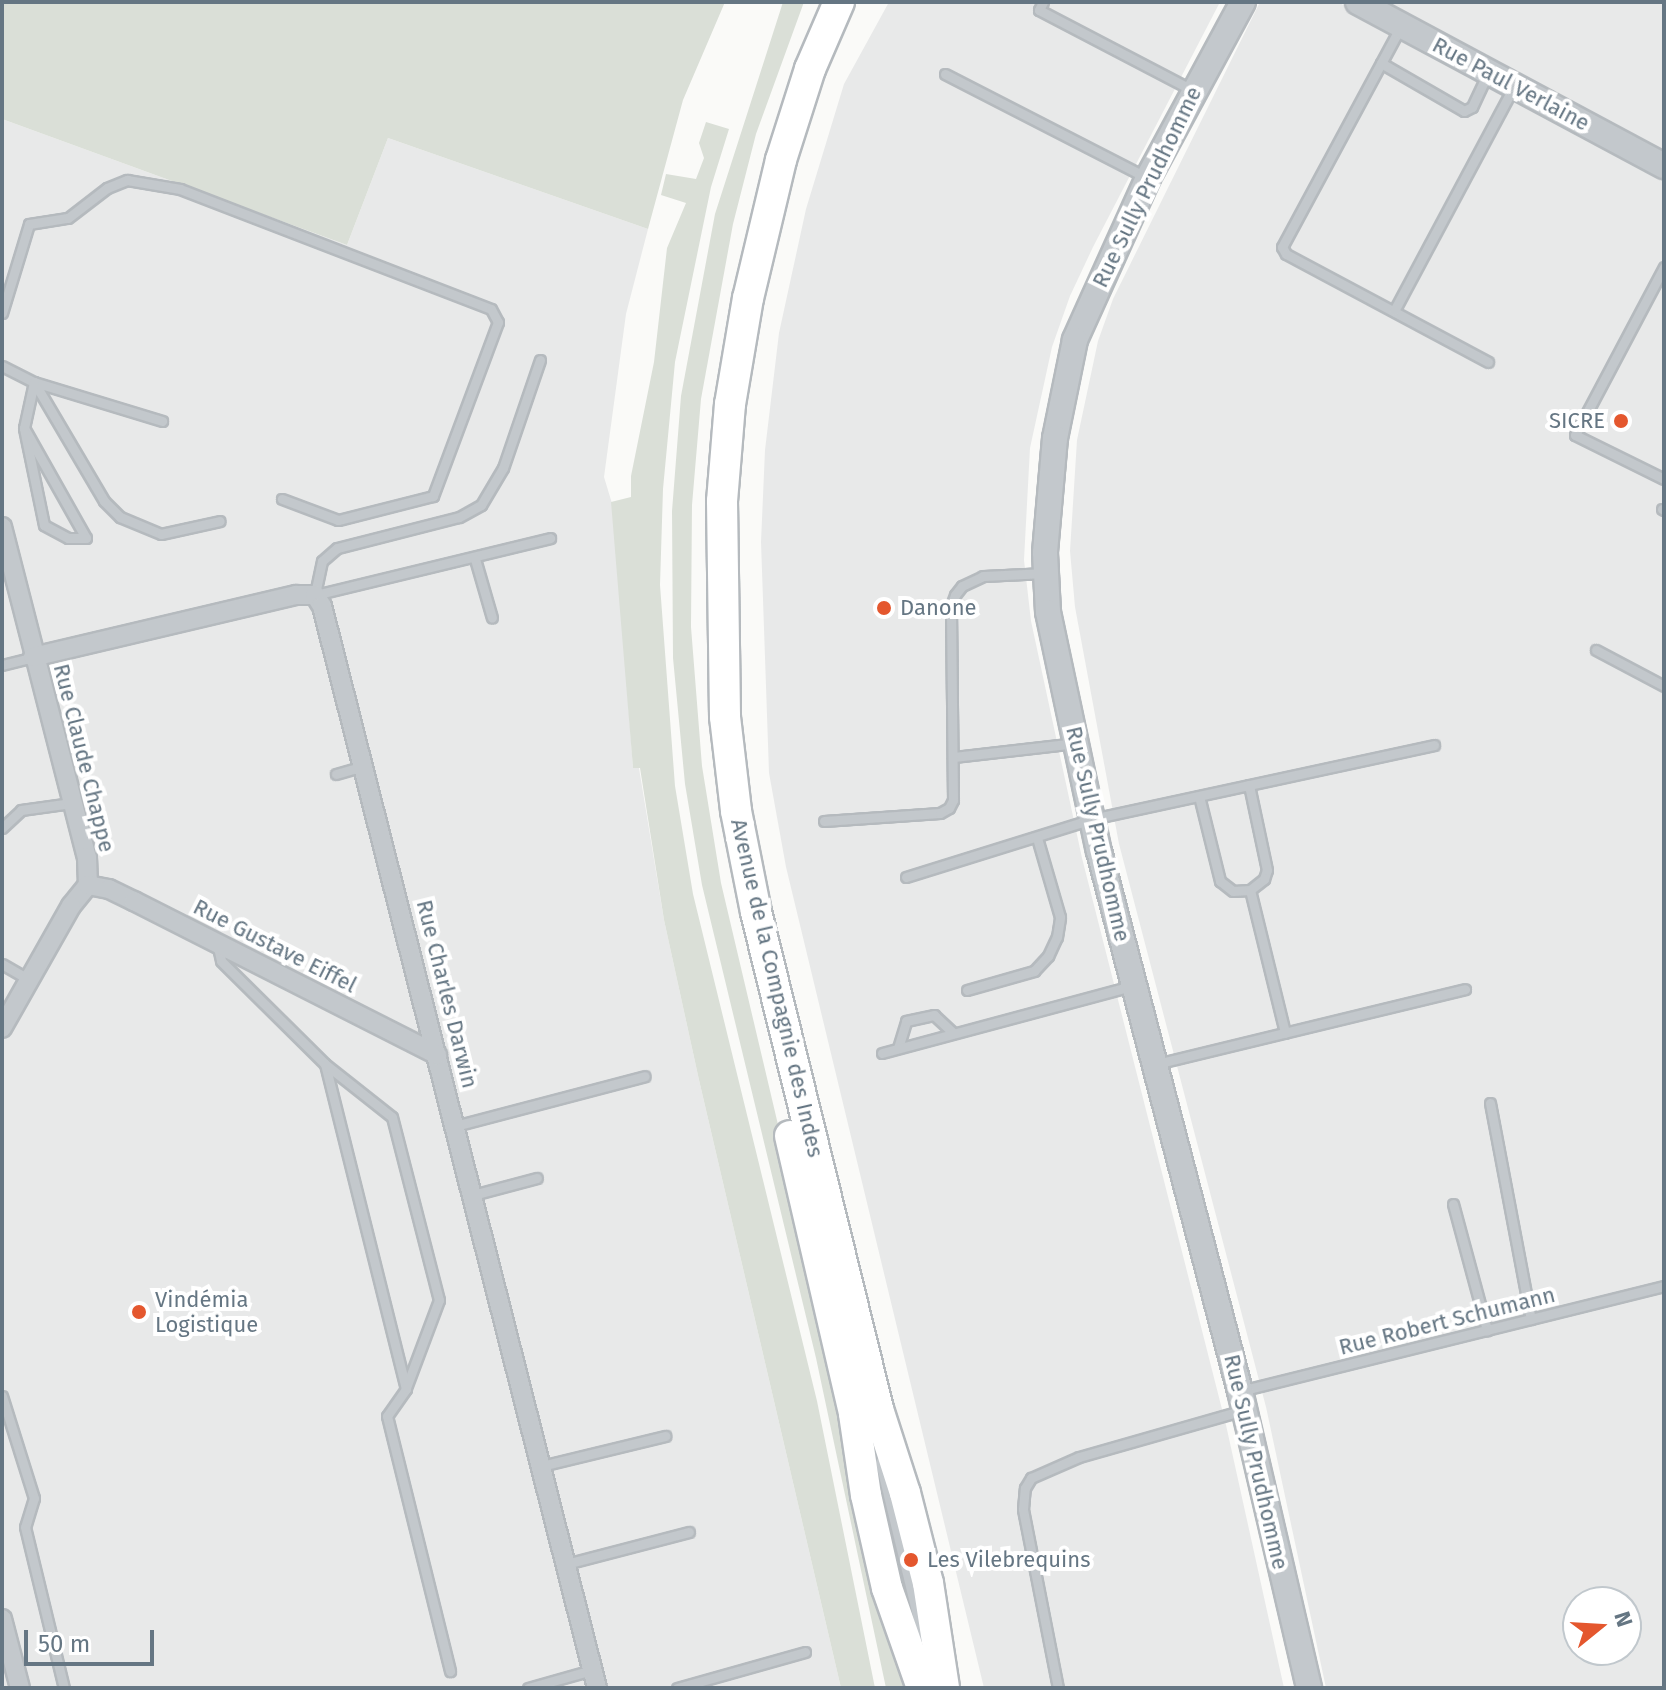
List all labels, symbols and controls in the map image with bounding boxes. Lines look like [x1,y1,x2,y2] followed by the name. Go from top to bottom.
[1428,31,1594,137] street label: Rue Paul Verlaine
[1087,82,1207,292] street label: Rue Sully Prudhomme
[1549,408,1605,434] place label: SICRE
[1612,412,1630,430] marker: SICRE
[900,595,977,621] place label: Danone
[875,599,893,617] marker: Danone
[48,661,120,855] street label: Rue Claude Chappe
[1060,724,1136,944] street label: Rue Sully Prudhomme
[725,816,829,1160] street label: Avenue de la Compagnie des Indes
[189,893,361,999] street label: Rue Gustave Eiffel
[411,897,483,1091] street label: Rue Charles Darwin
[1336,1281,1558,1361] street label: Rue Robert Schumann
[155,1286,258,1338] place label: Vindémia Logistique
[130,1303,148,1321] marker: Vindémia Logistique
[1218,1352,1294,1572] street label: Rue Sully Prudhomme
[927,1547,1090,1573] place label: Les Vilebrequins
[902,1551,920,1569] marker: Les Vilebrequins
[1562,1586,1642,1666] north arrow
[1608,1608,1638,1630] text: N
[28,1614,158,1664] scale bar
[38,1630,90,1658] text: 50 m

